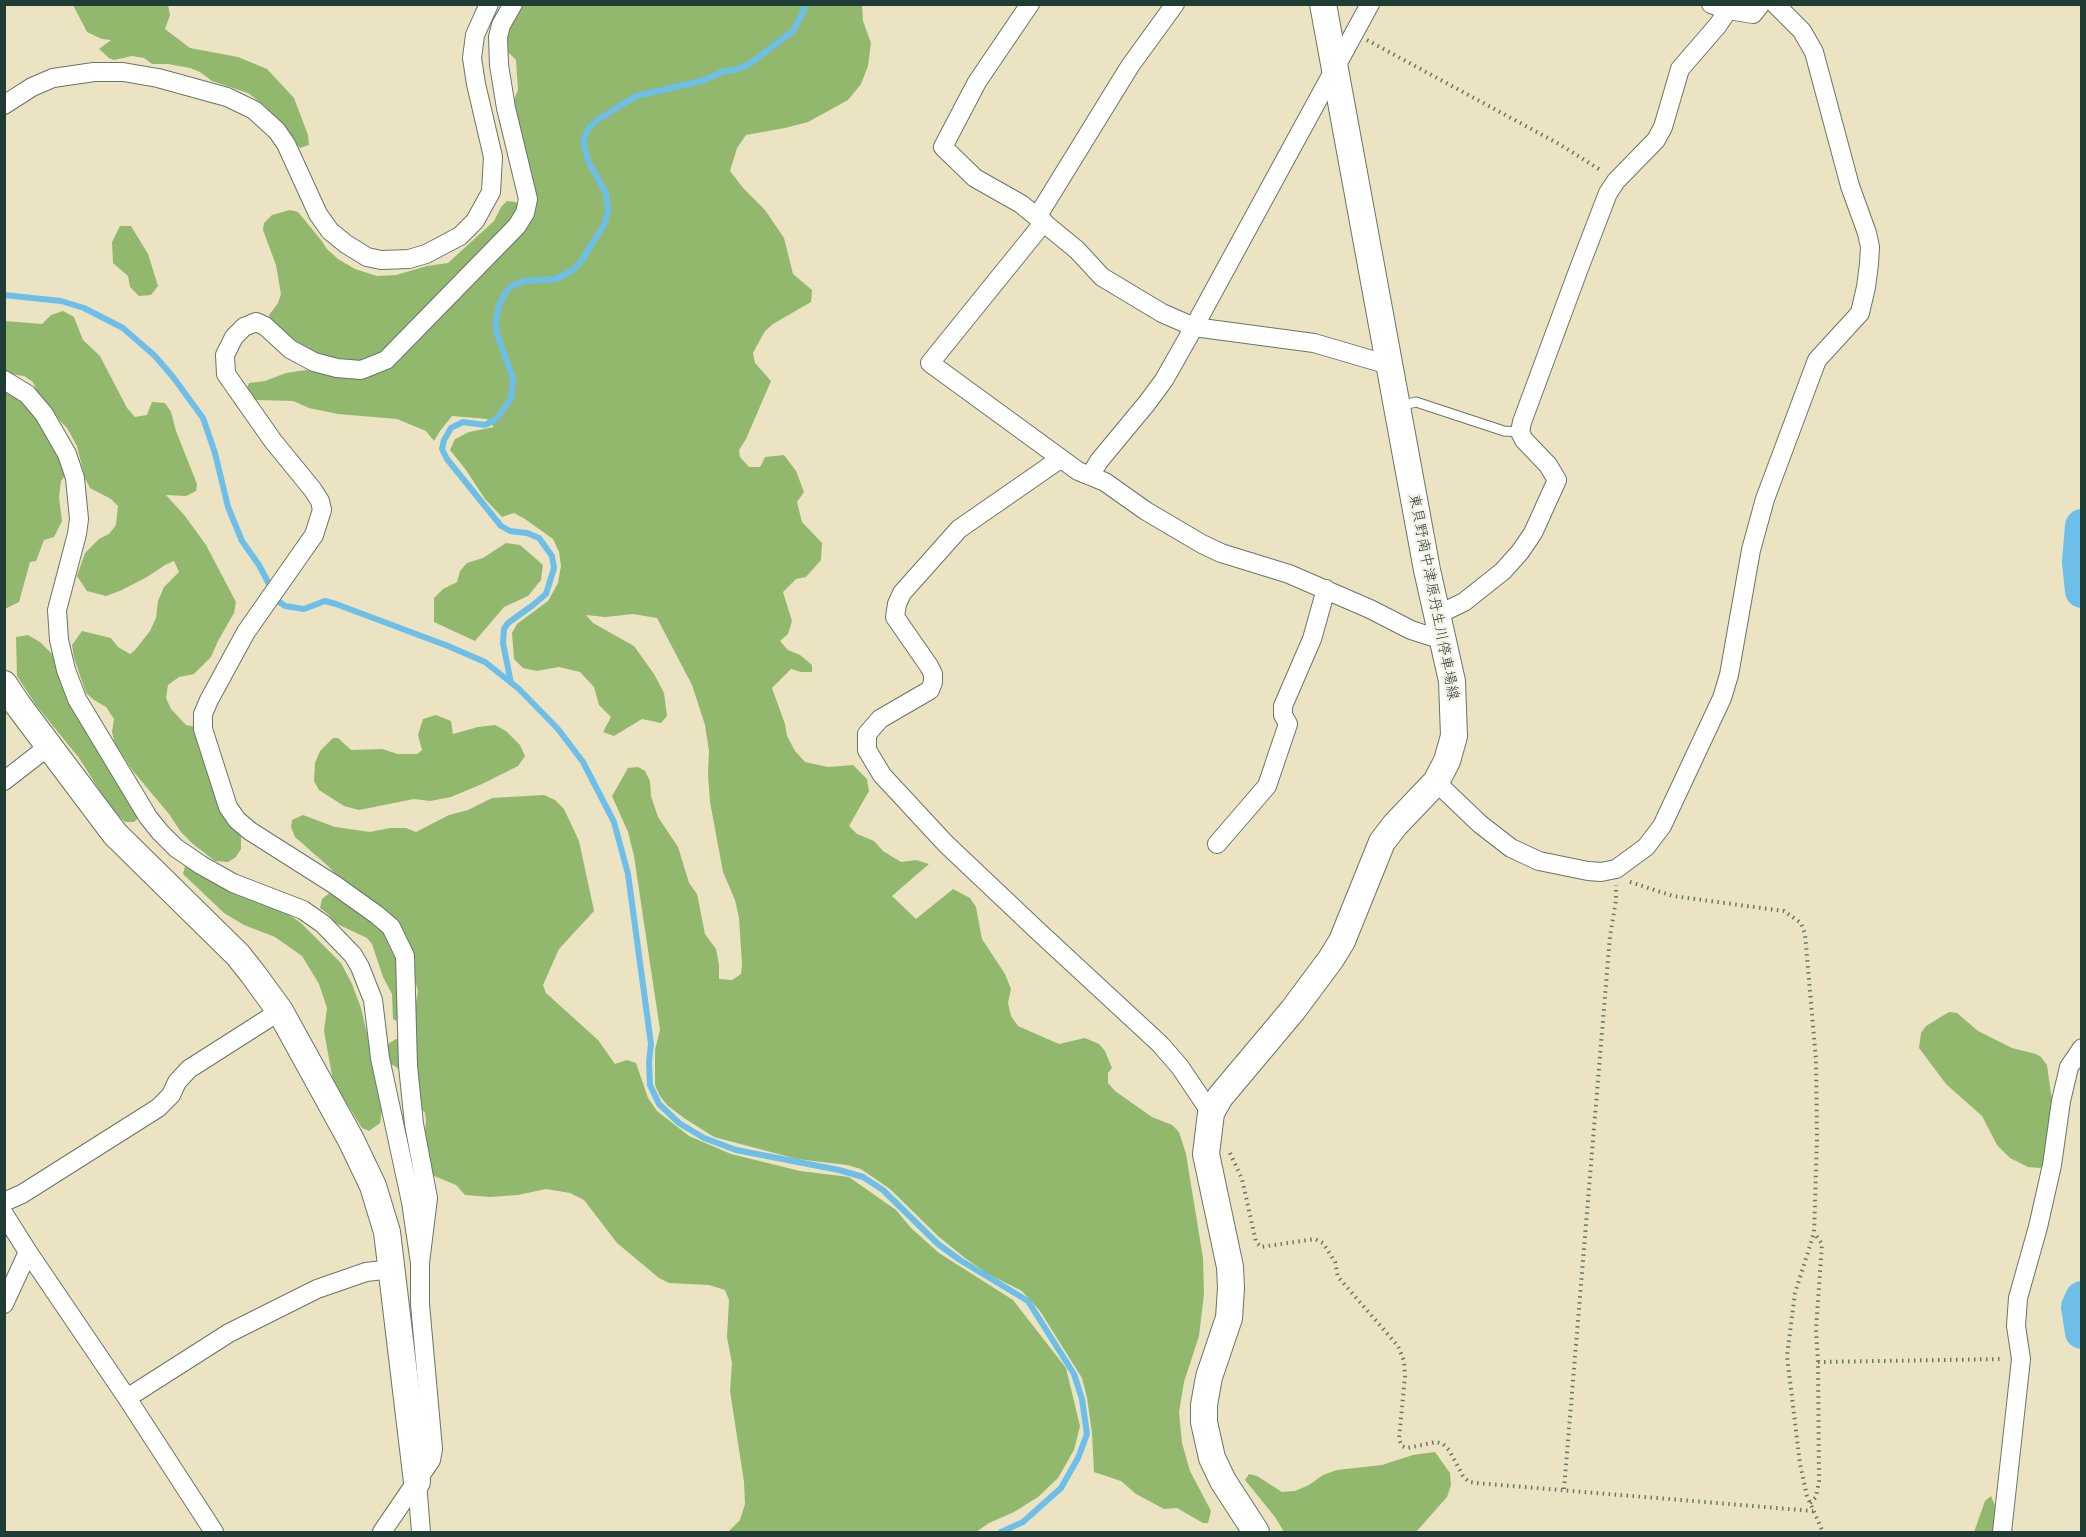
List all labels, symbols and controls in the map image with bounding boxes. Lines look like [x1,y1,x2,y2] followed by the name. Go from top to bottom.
[1404,492,1462,702] street label: 東貝野南中津原丹生川停車場線

